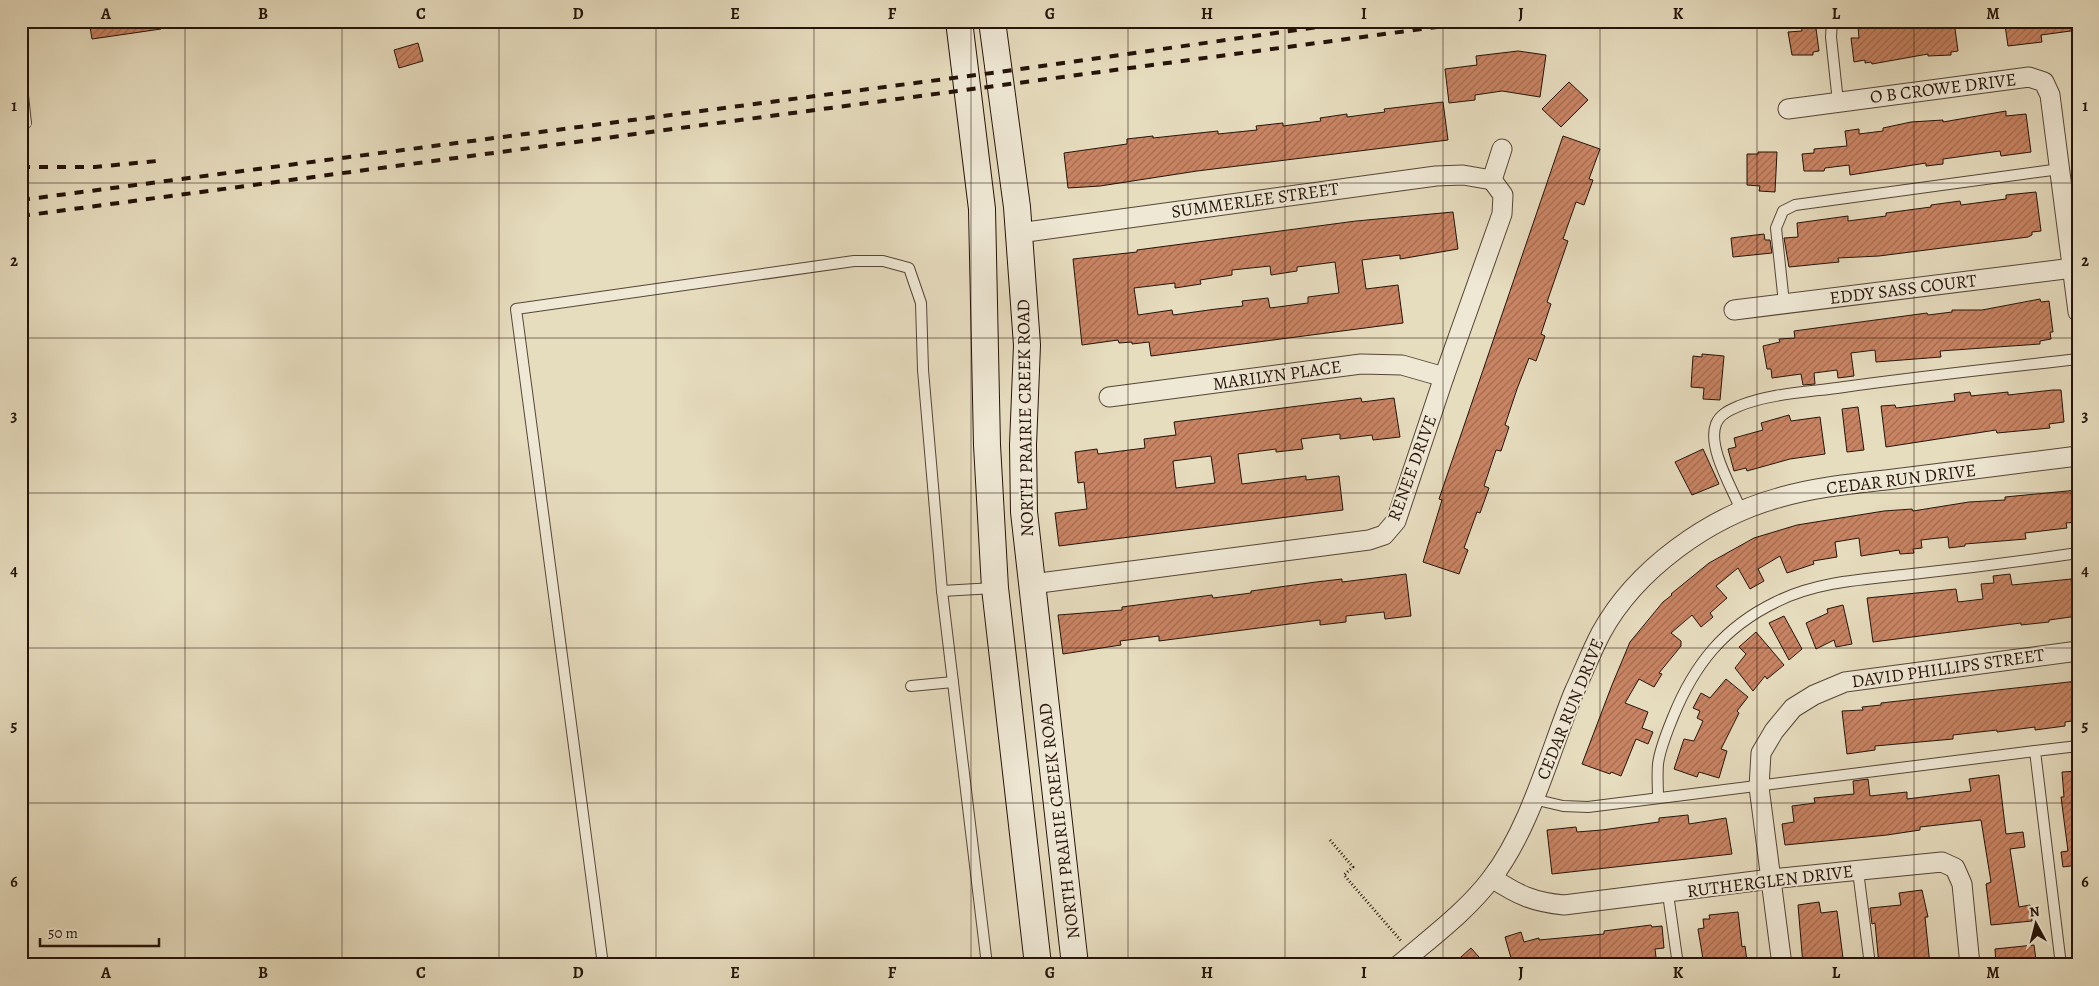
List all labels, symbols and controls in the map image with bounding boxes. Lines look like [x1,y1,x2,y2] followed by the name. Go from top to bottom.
[100,3,112,25] text: A
[258,3,268,25] text: B
[416,3,426,25] text: C
[572,3,584,25] text: D
[730,3,740,25] text: E
[888,3,897,25] text: F
[1045,3,1055,25] text: G
[1201,3,1213,25] text: H
[1361,3,1367,25] text: I
[1518,3,1524,25] text: J
[1673,3,1684,25] text: K
[1832,3,1841,25] text: L
[1986,3,2000,25] text: M
[1869,67,2017,109] street label: O B CROWE DRIVE
[11,95,17,117] text: 1
[2082,95,2088,117] text: 1
[1170,176,1341,224] street label: SUMMERLEE STREET
[10,250,18,272] text: 2
[2081,250,2089,272] text: 2
[1828,268,1978,310] street label: EDDY SASS COURT
[1011,299,1039,537] street label: NORTH PRAIRIE CREEK ROAD
[1211,354,1343,396] street label: MARILYN PLACE
[11,405,18,427] text: 3
[2082,405,2089,427] text: 3
[1382,412,1442,524] street label: RENEE DRIVE
[1825,458,1977,500] street label: CEDAR RUN DRIVE
[10,560,18,582] text: 4
[2081,560,2089,582] text: 4
[1531,635,1609,783] street label: CEDAR RUN DRIVE
[1850,643,2046,693] street label: DAVID PHILLIPS STREET
[1033,702,1085,940] street label: NORTH PRAIRIE CREEK ROAD
[11,715,18,737] text: 5
[2082,715,2089,737] text: 5
[1685,859,1855,903] street label: RUTHERGLEN DRIVE
[10,871,18,893] text: 6
[2081,871,2089,893] text: 6
[2012,898,2062,948] north arrow
[2028,902,2041,922] text: N
[40,916,159,948] scale bar
[48,923,78,943] text: 50 m
[100,962,112,984] text: A
[258,962,268,984] text: B
[416,962,426,984] text: C
[572,962,584,984] text: D
[730,962,740,984] text: E
[888,962,897,984] text: F
[1045,962,1055,984] text: G
[1201,962,1213,984] text: H
[1361,962,1367,984] text: I
[1518,962,1524,984] text: J
[1673,962,1684,984] text: K
[1832,962,1841,984] text: L
[1986,962,2000,984] text: M

